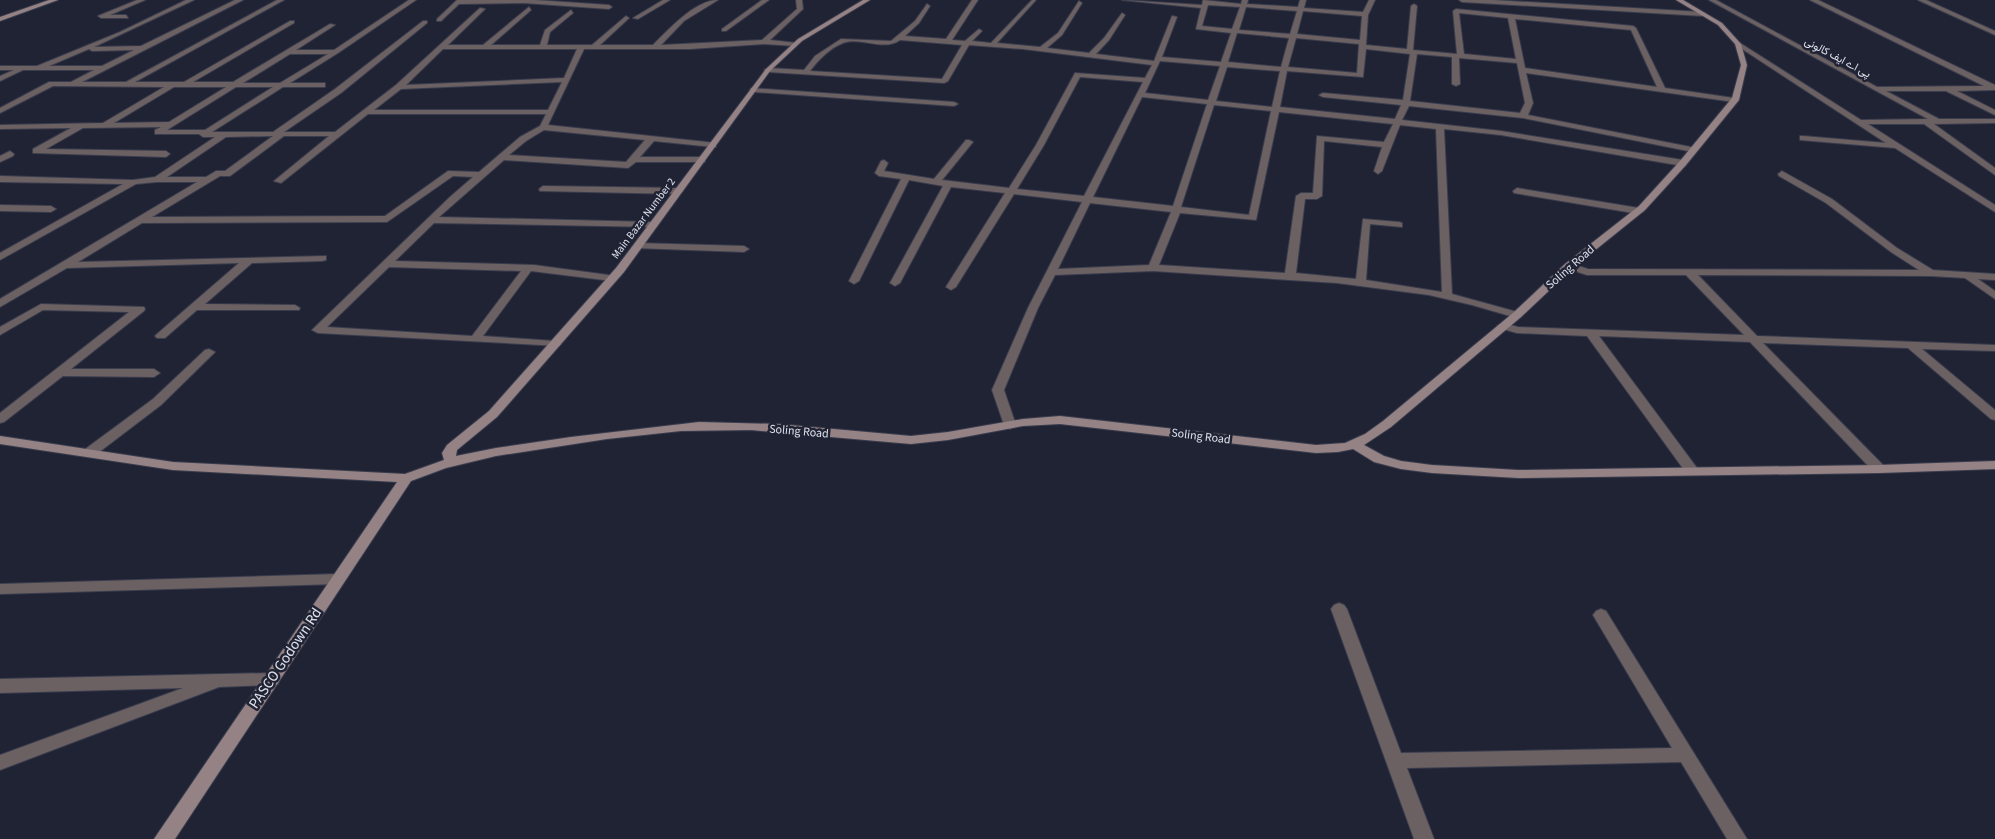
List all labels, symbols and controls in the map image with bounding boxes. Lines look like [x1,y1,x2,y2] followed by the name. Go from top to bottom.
[1802,34,1874,81] street label: پی اے ایف کالونی
[608,175,679,262] street label: Main Bazar Number 2
[1542,241,1598,293] street label: Soling Road
[768,420,829,443] street label: Soling Road
[1170,424,1232,449] street label: Soling Road
[244,604,327,713] street label: PASCO Godown Rd

